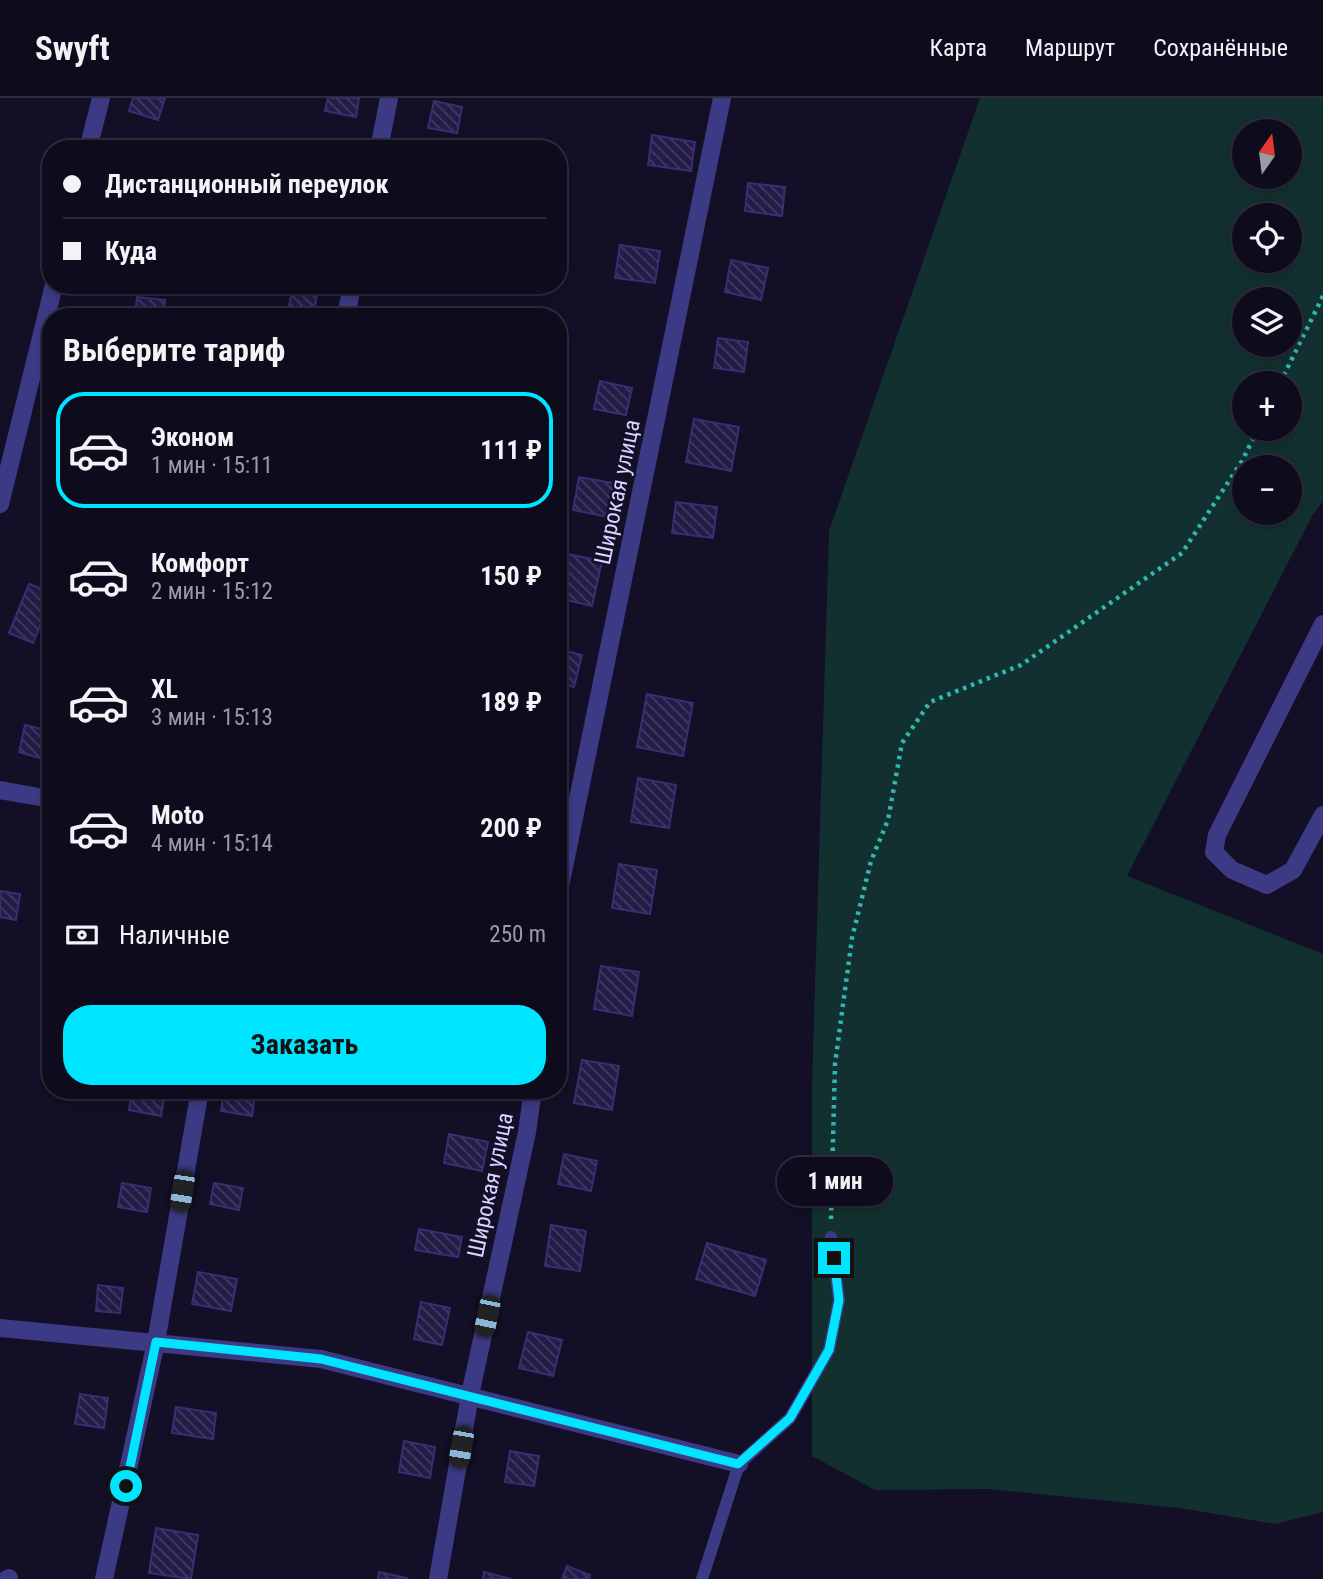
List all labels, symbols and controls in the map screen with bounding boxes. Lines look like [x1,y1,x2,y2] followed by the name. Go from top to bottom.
[35,29,110,68] text: Swyft
[930,34,987,62] text: Карта
[1025,34,1115,62] text: Маршрут
[1153,34,1288,62] text: Сохранённые
[1232,119,1302,189] north arrow
[1232,119,1302,525] map controls
[105,169,389,199] text: Дистанционный переулок
[1232,203,1302,273] button: locate
[105,236,157,266] text: Куда
[1232,287,1302,357] button: layers
[63,331,285,369] text: Выберите тариф
[1232,371,1302,441] button: +
[589,417,646,567] street label: Широкая улица
[67,419,130,482] icon: car
[151,422,234,452] text: Эконом
[480,435,542,465] text: 111 ₽
[151,452,273,479] text: 1 мин · 15:11
[1232,455,1302,525] button: −
[67,545,130,608] icon: car
[151,548,249,578] text: Комфорт
[480,561,542,591] text: 150 ₽
[151,578,273,605] text: 2 мин · 15:12
[67,671,130,734] icon: car
[151,674,178,704] text: XL
[480,687,542,717] text: 189 ₽
[151,704,273,731] text: 3 мин · 15:13
[67,797,130,860] icon: car
[151,800,204,830] text: Moto
[480,813,542,843] text: 200 ₽
[151,830,273,857] text: 4 мин · 15:14
[63,916,101,954] icon: cash
[119,920,230,950] text: Наличные
[489,921,546,948] text: 250 m
[63,1005,546,1085] button: Заказать
[462,1110,519,1260] street label: Широкая улица
[776,1156,892,1206] callout: 1 мин
[807,1168,863,1195] text: 1 мин
[169,1169,196,1213] car
[818,1242,850,1274] route end
[473,1293,502,1339] car
[448,1424,475,1470] car
[110,1470,142,1502] route start

